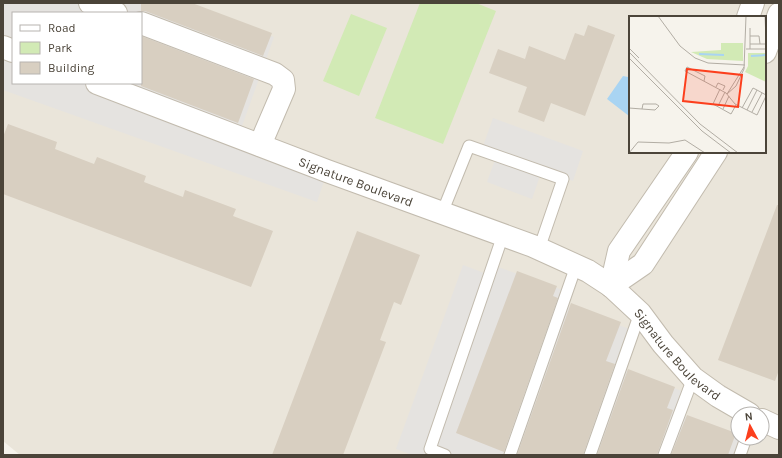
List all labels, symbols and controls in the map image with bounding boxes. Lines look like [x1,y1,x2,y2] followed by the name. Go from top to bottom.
[12,12,142,84] legend
[629,16,766,153] inset map
[48,21,76,35] text: Road
[48,41,73,55] text: Park
[48,61,95,75] text: Building
[296,154,415,210] street label: Signature Boulevard
[631,305,723,403] street label: Signature Boulevard
[730,406,770,446] north arrow
[744,410,754,424] text: N

